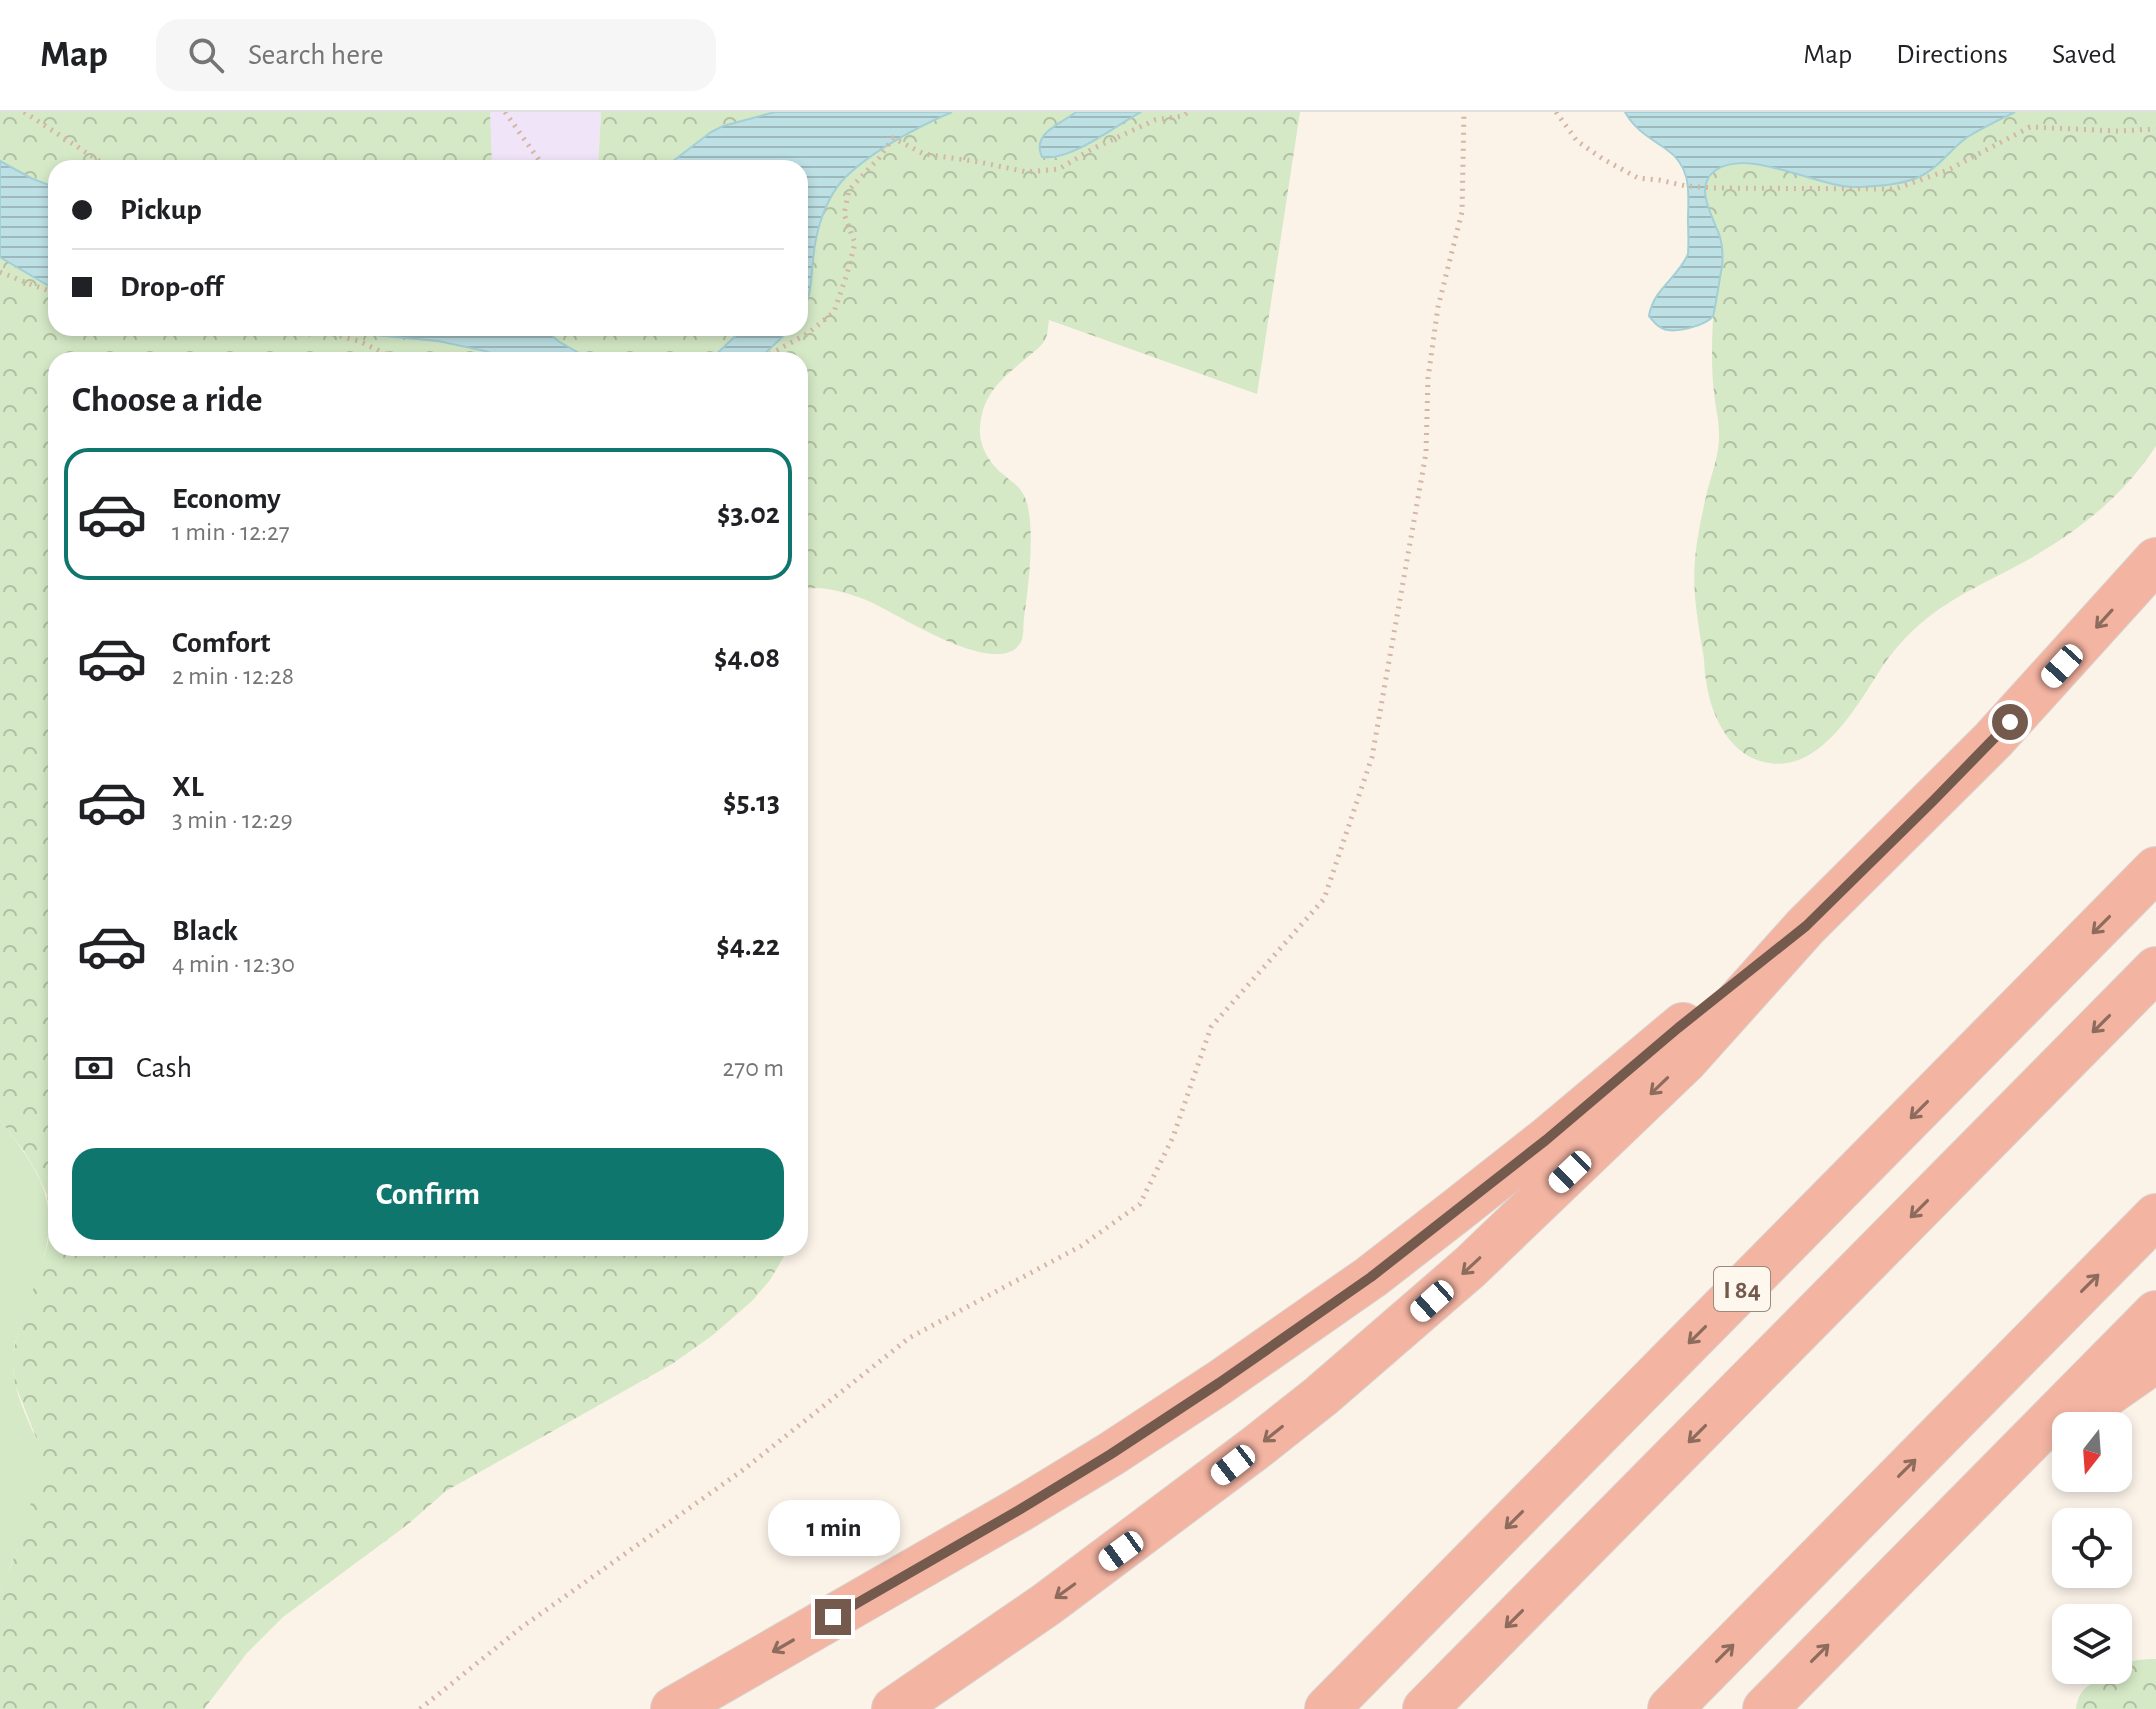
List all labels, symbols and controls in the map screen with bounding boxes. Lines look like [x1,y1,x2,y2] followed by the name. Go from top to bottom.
[156,19,716,91] search box
[184,33,228,77] icon: search
[40,36,108,74] text: Map
[248,40,384,70] text: Search here
[1803,41,1852,69] text: Map
[1896,41,2008,69] text: Directions
[2052,41,2116,69] text: Saved
[120,195,202,225] text: Pickup
[120,272,223,302] text: Drop-off
[72,382,262,418] text: Choose a ride
[76,478,148,550] icon: car
[172,484,281,514] text: Economy
[717,499,780,529] text: $3.02
[172,519,290,545] text: 1 min · 12:27
[2096,608,2114,628] one-way arrow
[76,622,148,694] icon: car
[172,628,271,658] text: Comfort
[2037,640,2087,692] car
[714,643,780,673] text: $4.08
[172,663,294,689] text: 2 min · 12:28
[1992,704,2028,740] route start
[76,766,148,838] icon: car
[172,772,204,802] text: XL
[723,787,780,817] text: $5.13
[172,807,293,833] text: 3 min · 12:29
[76,910,148,982] icon: car
[2092,915,2111,934] one-way arrow
[172,916,238,946] text: Black
[716,931,780,961] text: $4.22
[172,951,295,977] text: 4 min · 12:30
[2092,1014,2111,1033] one-way arrow
[72,1046,116,1090] icon: cash
[136,1053,192,1083] text: Cash
[723,1055,784,1081] text: 270 m
[1650,1076,1669,1095] one-way arrow
[1909,1100,1928,1120] one-way arrow
[1544,1147,1596,1197] car
[72,1148,784,1240] button: Confirm
[1909,1199,1928,1219] one-way arrow
[1461,1256,1481,1275] one-way arrow
[1714,1267,1770,1311] road number: I 84
[2080,1274,2099,1293] one-way arrow
[1406,1276,1458,1326] car
[1687,1325,1706,1345] one-way arrow
[2052,1412,2132,1492] north arrow
[2052,1412,2132,1684] map controls
[1687,1424,1706,1444] one-way arrow
[1263,1425,1284,1443] one-way arrow
[1207,1441,1259,1489] car
[1897,1459,1916,1478] one-way arrow
[767,1501,899,1557] callout: 1 min
[2052,1508,2132,1588] button: locate
[1505,1510,1524,1529] one-way arrow
[807,1515,861,1541] text: 1 min
[1095,1527,1147,1575] car
[1055,1583,1077,1599] one-way arrow
[815,1599,851,1635] route end
[2052,1604,2132,1684] button: layers
[1505,1609,1524,1628] one-way arrow
[772,1638,795,1654] one-way arrow
[1714,1644,1734,1664] one-way arrow
[1810,1644,1830,1663] one-way arrow

